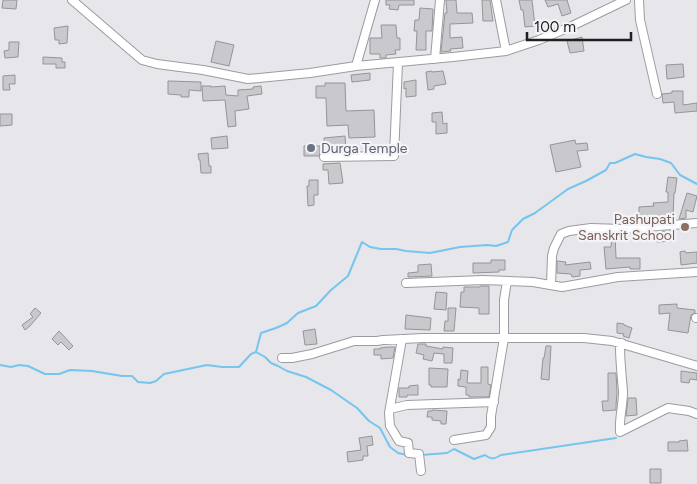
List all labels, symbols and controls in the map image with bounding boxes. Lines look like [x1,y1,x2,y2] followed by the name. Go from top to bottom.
[527,10,631,42] scale bar
[534,18,576,36] text: 100 m
[321,140,408,157] place label: Durga Temple
[305,142,317,154] marker: Durga Temple
[578,211,675,244] place label: Pashupati Sanskrit School
[679,221,691,233] marker: Pashupati Sanskrit School

